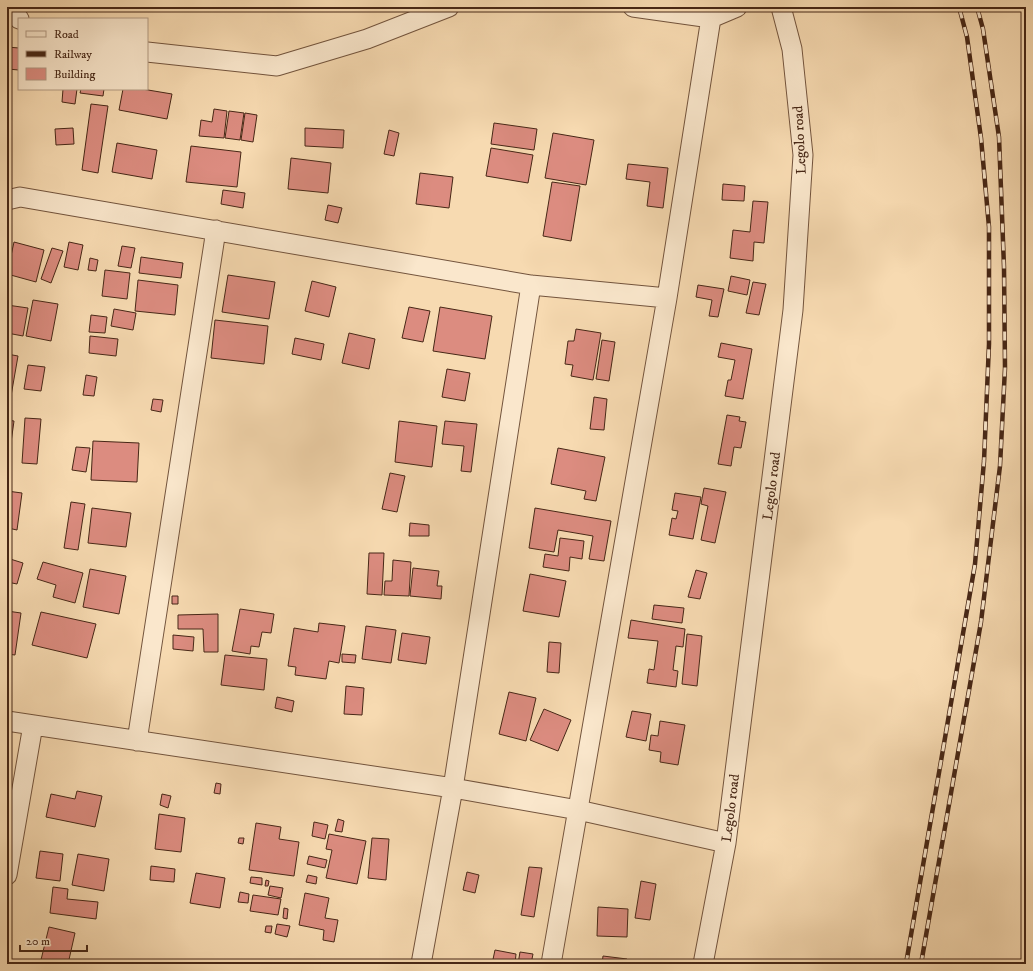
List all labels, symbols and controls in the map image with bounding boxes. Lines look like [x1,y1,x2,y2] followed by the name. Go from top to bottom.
[18,18,148,90] legend
[54,27,79,42] text: Road
[54,47,92,62] text: Railway
[54,67,95,82] text: Building
[789,105,811,175] street label: Legolo road
[759,451,785,521] street label: Legolo road
[718,773,744,843] street label: Legolo road
[20,927,87,953] scale bar
[26,934,50,949] text: 20 m

